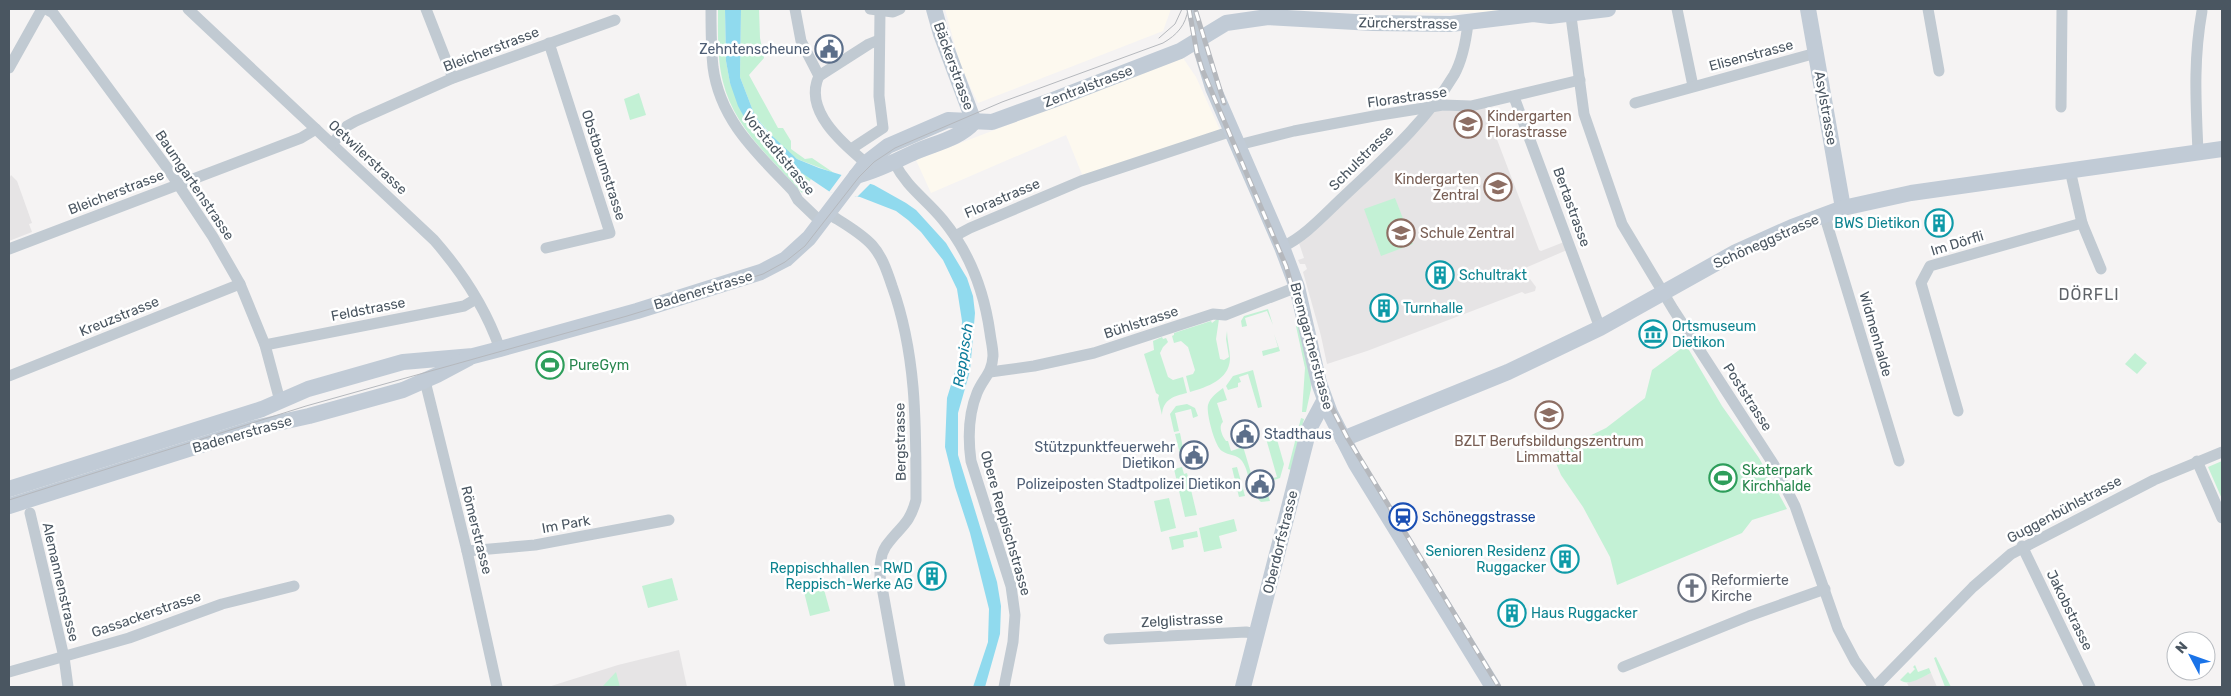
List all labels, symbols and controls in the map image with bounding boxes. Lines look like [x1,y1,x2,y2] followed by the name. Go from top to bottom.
[1358,14,1458,33] street label: Zürcherstrasse
[930,20,977,113] street label: Bäckerstrasse
[441,23,542,76] street label: Bleicherstrasse
[814,34,844,64] public building icon: Zehntenscheune
[1707,36,1795,75] street label: Elisenstrasse
[699,41,810,58] place label: Zehntenscheune
[1041,62,1135,111] street label: Zentralstrasse
[1811,70,1840,147] street label: Asylstrasse
[1366,83,1448,111] street label: Florastrasse
[578,108,629,223] street label: Obstbaumstrasse
[739,108,819,199] street label: Vorstadtstrasse
[1487,108,1572,141] place label: Kindergarten Florastrasse
[1453,109,1483,139] school or university icon: Kindergarten Florastrasse
[325,117,411,198] street label: Oetwilerstrasse
[1325,122,1397,194] street label: Schulstrasse
[152,127,238,244] street label: Baumgartenstrasse
[1549,165,1594,249] street label: Bertastrasse
[66,166,167,219] street label: Bleicherstrasse
[1394,171,1479,204] place label: Kindergarten Zentral
[1483,172,1513,202] school or university icon: Kindergarten Zentral
[962,175,1043,222] street label: Florastrasse
[1924,208,1954,238] building icon: BWS Dietikon
[1711,211,1822,272] street label: Schöneggstrasse
[1834,215,1920,232] place label: BWS Dietikon
[1386,218,1416,248] school or university icon: Schule Zentral
[1420,225,1514,242] place label: Schule Zentral
[1929,227,1986,260] street label: Im Dörfli
[1425,260,1455,290] building icon: Schultrakt
[652,267,755,314] street label: Badenerstrasse
[1459,267,1527,284] place label: Schultrakt
[1286,281,1337,412] street label: Bremgartnerstrasse
[2058,285,2120,304] district label: DÖRFLI
[1855,290,1896,379] street label: Widmenhalde
[77,293,162,340] street label: Kreuzstrasse
[1369,293,1399,323] building icon: Turnhalle
[330,294,407,325] street label: Feldstrasse
[1403,300,1463,317] place label: Turnhalle
[1102,302,1181,343] street label: Bühlstrasse
[1672,318,1756,351] place label: Ortsmuseum Dietikon
[1638,319,1668,349] museum icon: Ortsmuseum Dietikon
[949,322,977,388] water label: Reppisch
[535,350,565,380] sports icon: PureGym
[569,357,629,374] place label: PureGym
[1719,360,1776,434] street label: Poststrasse
[1534,400,1564,430] school or university icon: BZLT Berufsbildungszentrum Limmattal
[891,403,910,481] street label: Bergstrasse
[191,412,294,457] street label: Badenerstrasse
[1230,419,1260,449] public building icon: Stadthaus
[1264,426,1332,443] place label: Stadthaus
[1454,433,1644,466] place label: BZLT Berufsbildungszentrum Limmattal
[1034,439,1176,472] place label: Stützpunktfeuerwehr Dietikon
[1179,440,1209,470] public building icon: Stützpunktfeuerwehr Dietikon
[977,449,1034,598] street label: Obere Reppischstrasse
[1742,462,1813,495] place label: Skaterpark Kirchhalde
[1708,463,1738,493] sports icon: Skaterpark Kirchhalde
[1245,469,1275,499] public building icon: Polizeiposten Stadtpolizei Dietikon
[2004,472,2125,547] street label: Guggenbühlstrasse
[1017,476,1241,493] place label: Polizeiposten Stadtpolizei Dietikon
[457,484,496,576] street label: Römerstrasse
[1259,489,1302,595] street label: Oberdorfstrasse
[1388,502,1418,532] station icon: Schöneggstrasse
[1422,509,1536,526] place label: Schöneggstrasse
[541,512,592,537] street label: Im Park
[39,521,83,643] street label: Alemannenstrasse
[1425,543,1547,576] place label: Senioren Residenz Ruggacker
[1550,544,1580,574] building icon: Senioren Residenz Ruggacker
[770,560,913,593] place label: Reppischhallen - RWD Reppisch-Werke AG
[917,561,947,591] building icon: Reppischhallen - RWD Reppisch-Werke AG
[2043,567,2096,653] street label: Jakobstrasse
[1711,572,1789,605] place label: Reformierte Kirche
[1677,573,1707,603] church icon: Reformierte Kirche
[89,588,203,641] street label: Gassackerstrasse
[1497,598,1527,628] building icon: Haus Ruggacker
[1531,605,1638,622] place label: Haus Ruggacker
[1141,610,1224,631] street label: Zelglistrasse
[2166,631,2216,681] north arrow
[2172,638,2191,657] text: N

